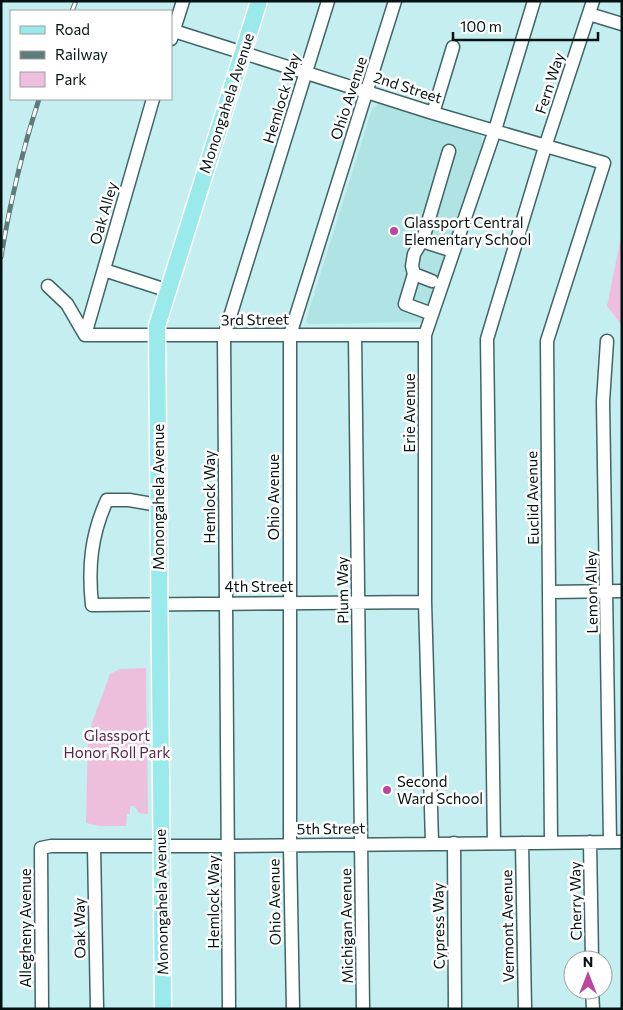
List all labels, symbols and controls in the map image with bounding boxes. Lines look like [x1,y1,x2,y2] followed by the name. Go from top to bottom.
[10,10,172,100] legend
[453,10,598,42] scale bar
[460,17,502,35] text: 100 m
[55,20,90,38] text: Road
[195,31,257,175] street label: Monongahela Avenue
[55,45,108,63] text: Railway
[259,50,303,145] street label: Hemlock Way
[531,50,567,116] street label: Fern Way
[326,54,370,142] street label: Ohio Avenue
[372,67,444,107] street label: 2nd Street
[55,70,86,88] text: Park
[85,179,121,247] street label: Oak Alley
[404,213,531,248] place label: Glassport Central Elementary School
[388,225,400,237] marker: Glassport Central Elementary School
[221,309,289,329] street label: 3rd Street
[400,373,418,453] street label: Erie Avenue
[149,424,167,570] street label: Monongahela Avenue
[200,450,218,544] street label: Hemlock Way
[522,451,542,545] street label: Euclid Avenue
[264,454,282,540] street label: Ohio Avenue
[581,550,601,634] street label: Lemon Alley
[332,556,352,624] street label: Plum Way
[224,577,294,595] street label: 4th Street
[63,726,171,761] park label: Glassport Honor Roll Park
[397,772,483,807] place label: Second Ward School
[381,784,393,796] marker: Second Ward School
[297,818,365,838] street label: 5th Street
[151,829,171,975] street label: Monongahela Avenue
[204,855,222,949] street label: Hemlock Way
[264,858,284,945] street label: Ohio Avenue
[565,861,585,941] street label: Cherry Way
[16,868,34,988] street label: Allegheny Avenue
[336,868,356,984] street label: Michigan Avenue
[497,869,517,983] street label: Vermont Avenue
[428,882,448,970] street label: Cypress Way
[69,897,89,959] street label: Oak Way
[563,950,613,1000] north arrow
[583,953,593,970] text: N

